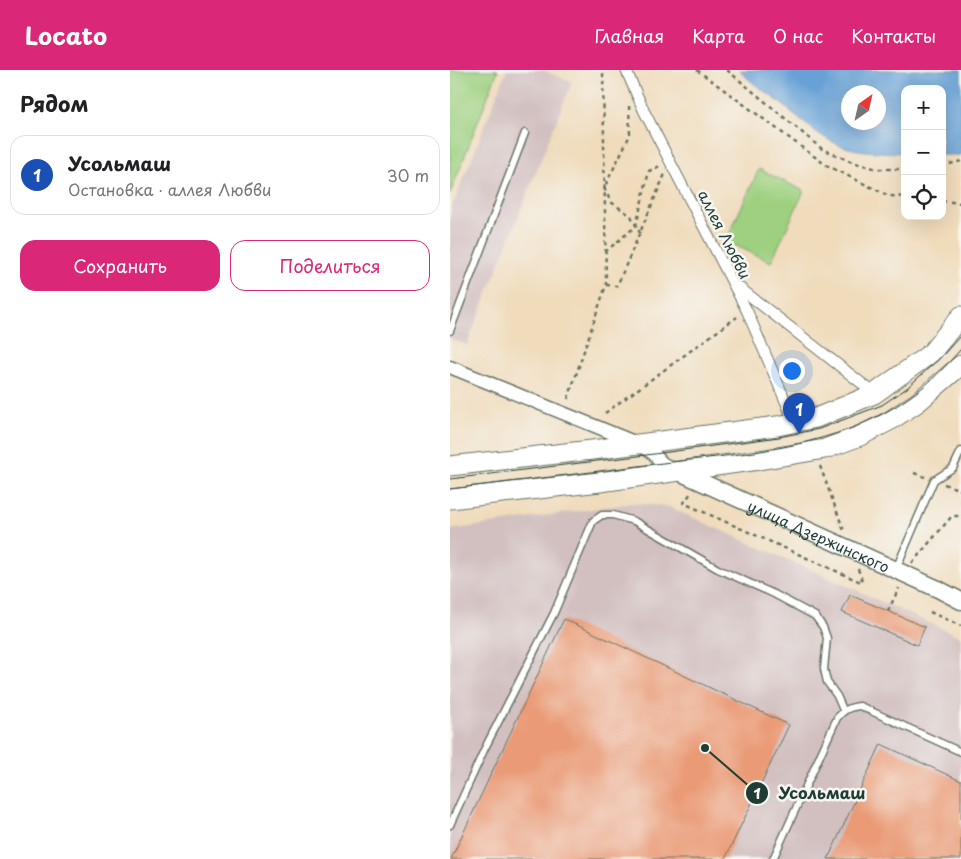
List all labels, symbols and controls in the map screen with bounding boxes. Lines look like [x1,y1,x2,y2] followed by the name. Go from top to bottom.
[25,17,107,53] text: Locato
[595,22,664,49] text: Главная
[692,22,745,49] text: Карта
[773,22,823,49] text: О нас
[851,22,936,49] text: Контакты
[841,85,886,130] north arrow
[901,85,946,220] map controls
[901,85,946,130] button: +
[20,87,88,119] text: Рядом
[901,130,946,175] button: −
[68,149,171,177] text: Усольмаш
[33,163,41,187] text: 1
[387,163,429,187] text: 30 m
[901,175,946,220] button: locate
[68,177,272,201] text: Остановка · аллея Любви
[693,185,757,283] street label: аллея Любви
[20,240,220,291] button: Сохранить
[230,240,430,291] button: Поделиться
[779,358,805,384] your location
[783,393,815,434] pin: 1
[744,493,894,577] street label: улица Дзержинского
[744,778,876,809] callout: Усольмаш
[778,780,865,804] text: Усольмаш
[753,781,761,804] text: 1

